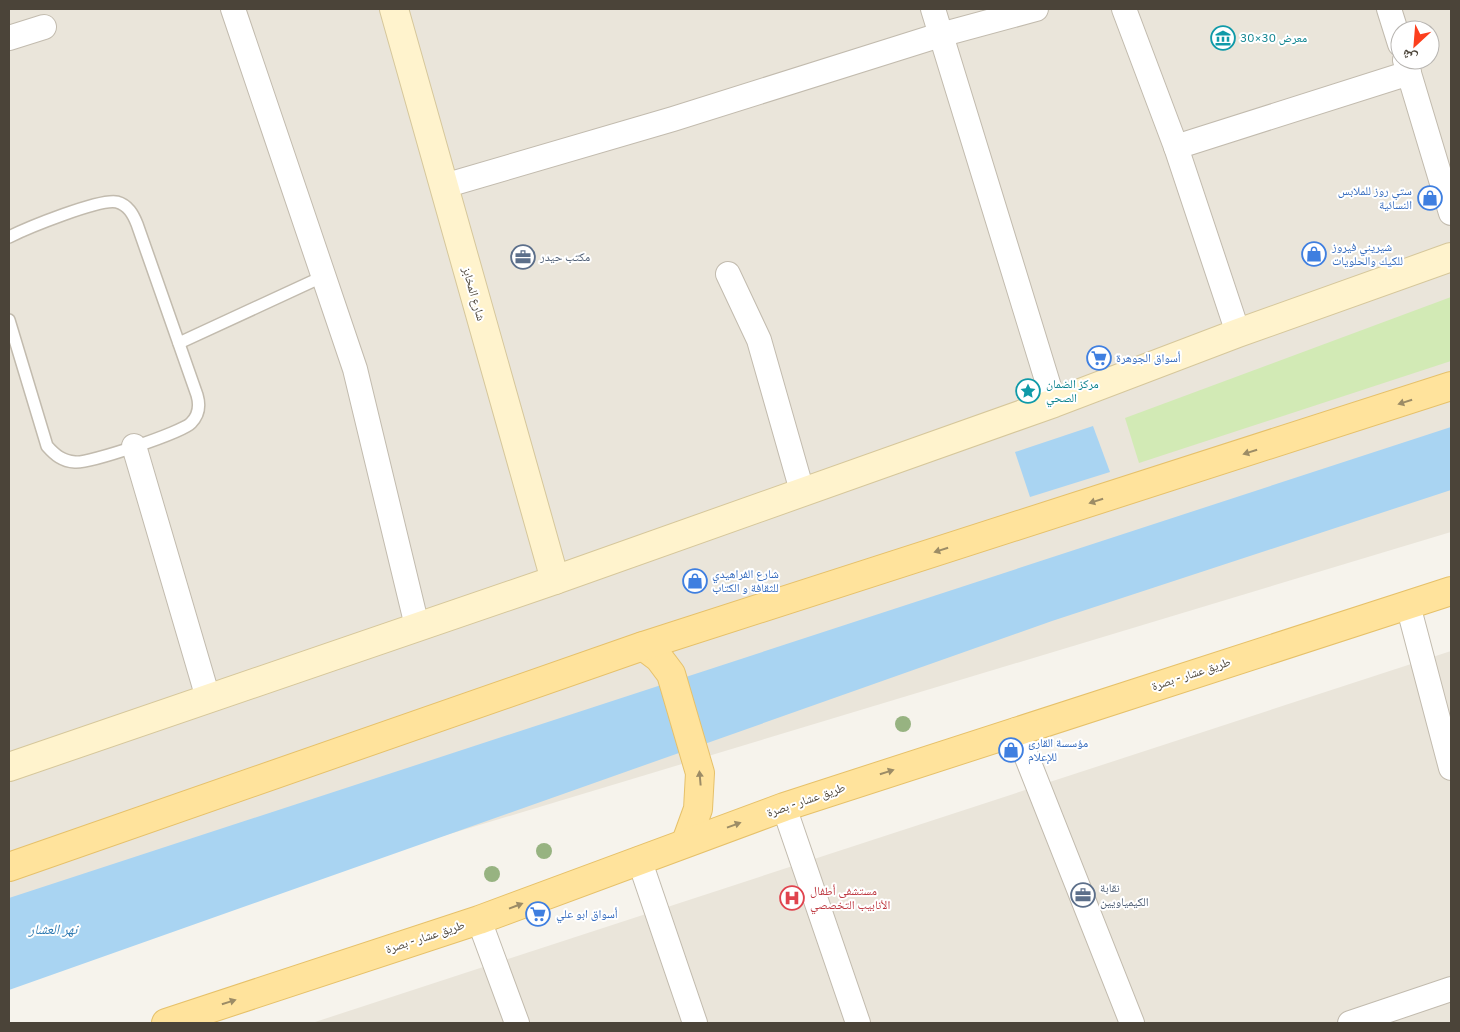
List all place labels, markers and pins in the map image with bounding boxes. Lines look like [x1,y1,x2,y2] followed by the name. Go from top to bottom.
[1210,25,1236,51] museum icon: معرض 30×30
[1240,30,1307,45] place label: معرض 30×30
[1338,183,1412,212] place label: ستي روز للملابس النسائية
[1417,185,1443,211] shop icon: ستي روز للملابس النسائية
[1331,239,1403,268] place label: شيريني فيروز للكيك والحلويات
[1301,241,1327,267] shop icon: شيريني فيروز للكيك والحلويات
[510,244,536,270] office icon: مكتب حيدر
[539,249,590,264] place label: مكتب حيدر
[1086,345,1112,371] supermarket icon: أسواق الجوهرة
[1116,350,1181,365] place label: أسواق الجوهرة
[1046,376,1099,408] place label: مركز الضمان الصحي
[1015,378,1041,404] place icon: مركز الضمان الصحي
[712,566,779,595] place label: شارع الفراهيدي للثقافة و الكتاب
[682,568,708,594] shop icon: شارع الفراهيدي للثقافة و الكتاب
[1028,735,1088,765] place label: مؤسسة القارئ للإعلام
[998,737,1024,763] shop icon: مؤسسة القارئ للإعلام
[1100,880,1149,909] place label: نقابة الكيمياويين
[1070,882,1096,908] office icon: نقابة الكيمياويين
[810,883,890,915] place label: مستشفى أطفال الأنابيب التخصصي
[779,885,805,911] hospital icon: مستشفى أطفال الأنابيب التخصصي
[525,901,551,927] supermarket icon: أسواق ابو علي
[556,906,618,924] place label: أسواق ابو علي

